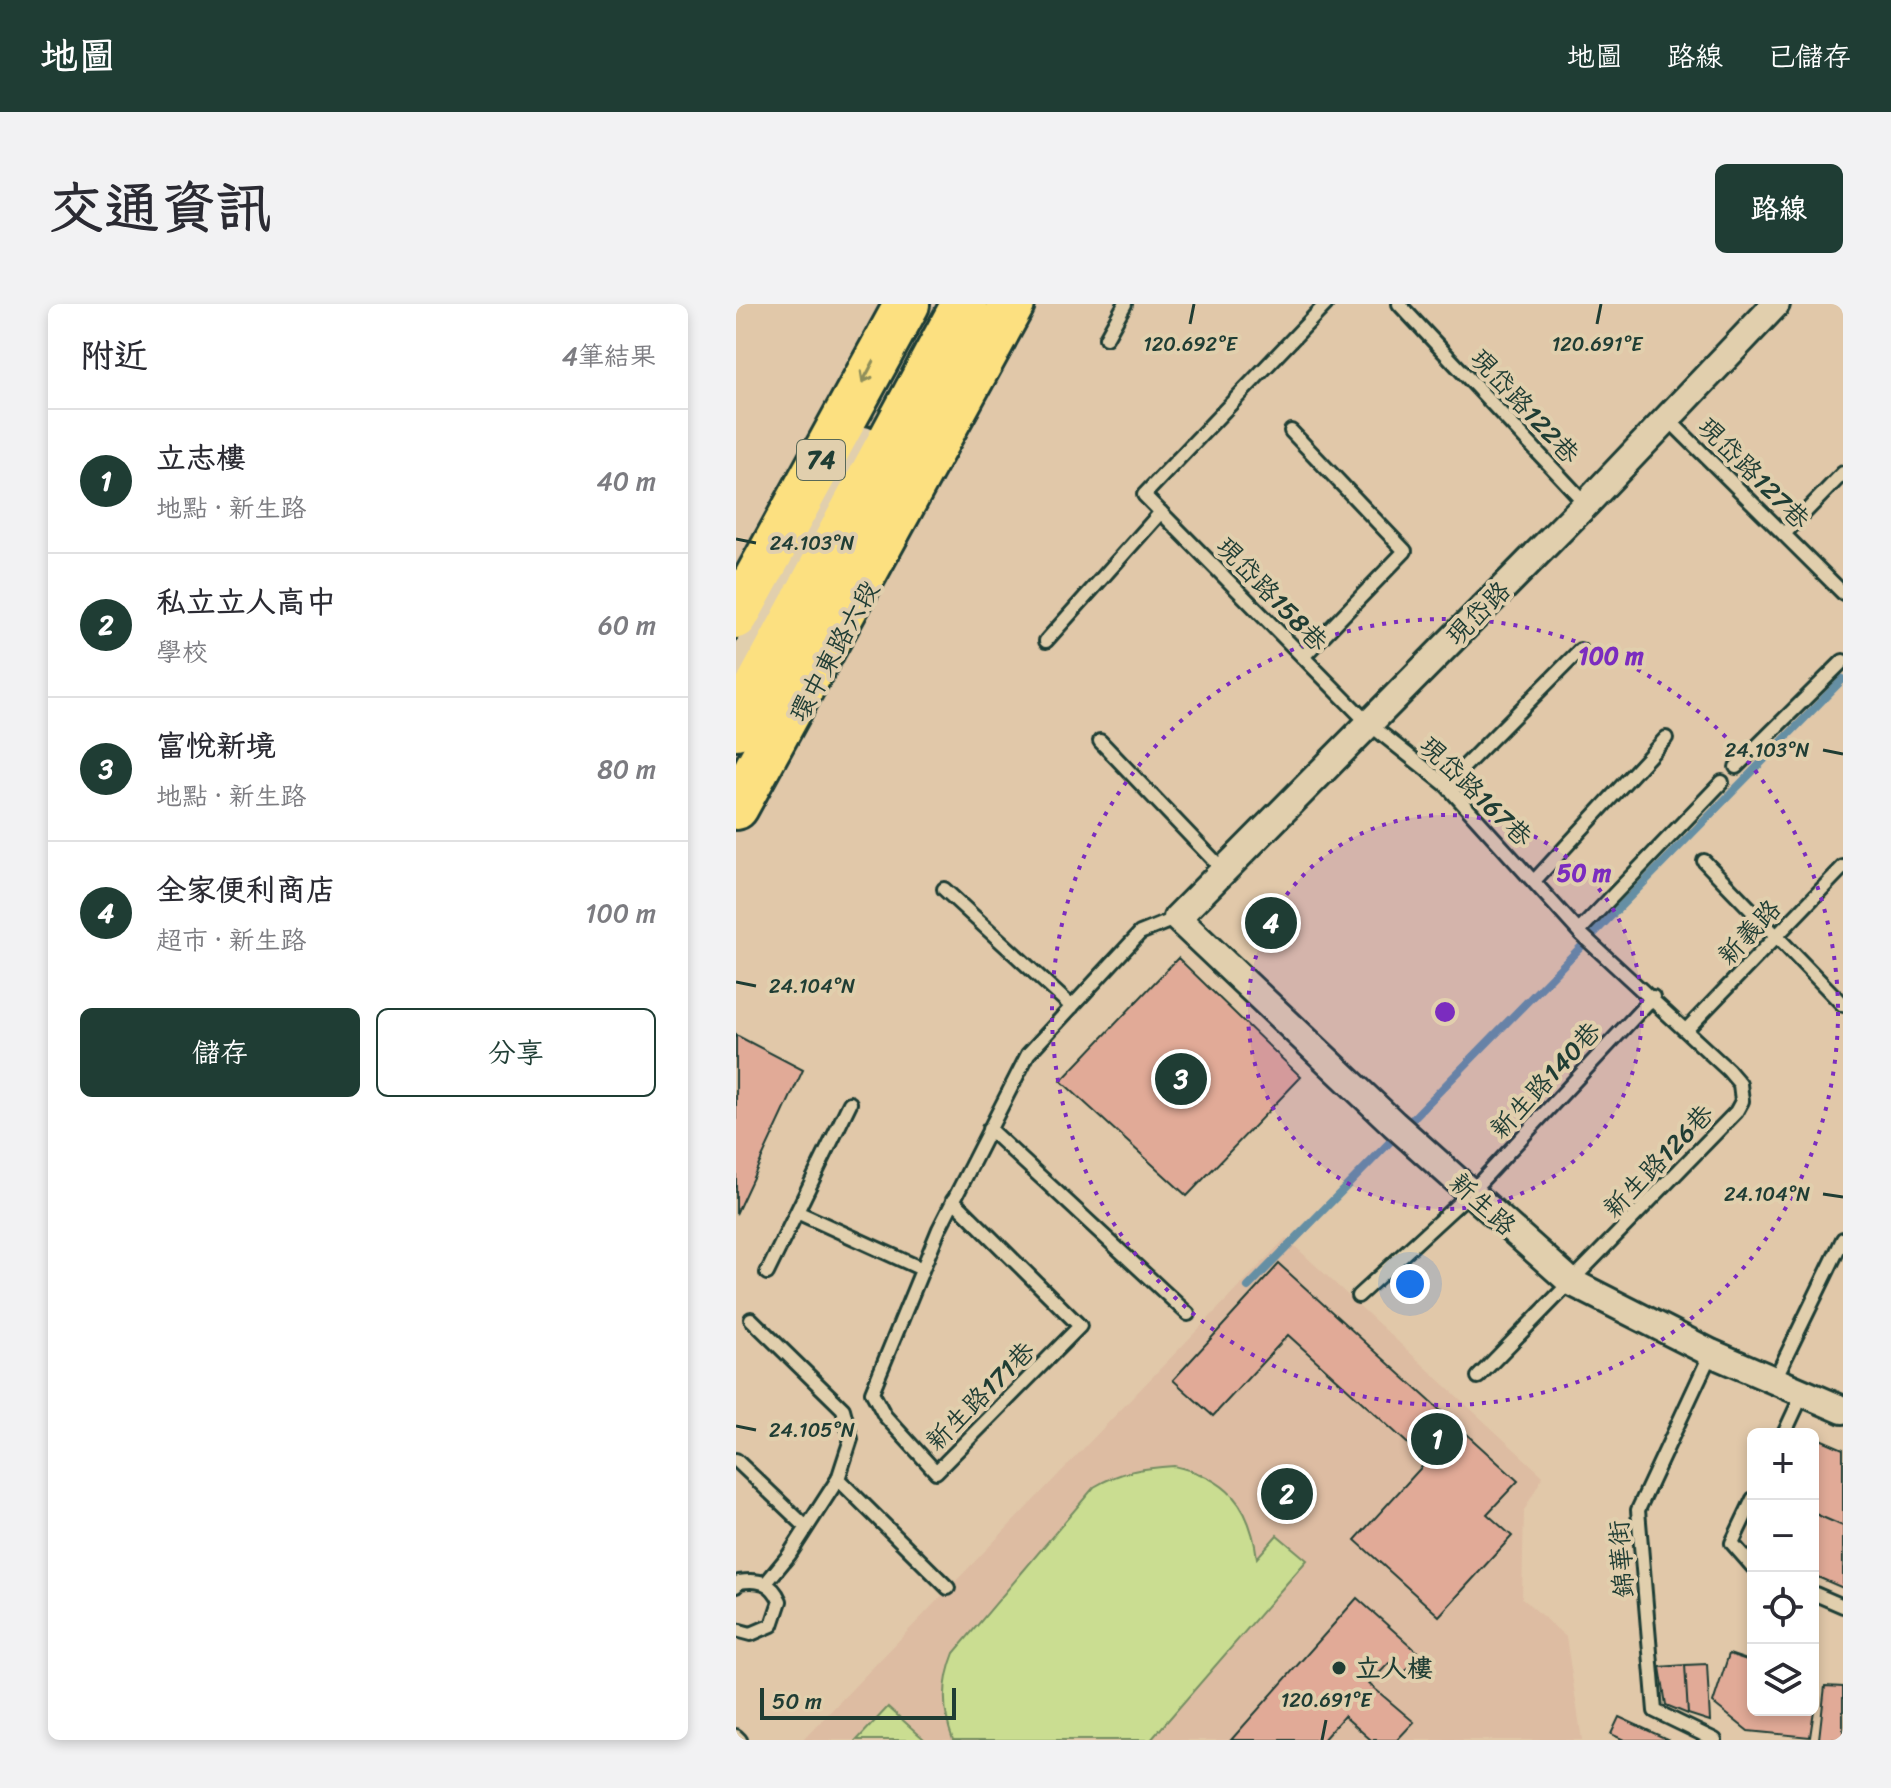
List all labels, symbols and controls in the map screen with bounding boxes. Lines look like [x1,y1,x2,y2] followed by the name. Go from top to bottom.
[40,23,116,90] text: 地圖
[1567,32,1623,81] text: 地圖
[1667,32,1723,81] text: 路線
[1767,32,1851,81] text: 已儲存
[48,159,272,258] text: 交通資訊
[1715,164,1843,253] button: 路線
[80,326,148,386] text: 附近
[1143,327,1239,362] text: 120.692°E
[1552,327,1644,362] text: 120.691°E
[562,333,656,379] text: 4筆結果
[1459,337,1591,475] street label: 現岱路122巷
[860,360,876,383] one-way arrow
[1686,405,1822,541] street label: 現岱路127巷
[156,431,246,485] text: 立志樓
[797,440,845,480] road number: 74
[100,458,112,504] text: 1
[597,458,656,504] text: 40 m
[156,485,307,531] text: 地點 · 新生路
[1204,525,1340,663] street label: 現岱路158巷
[770,526,854,561] text: 24.103°N
[1434,569,1522,657] street label: 現岱路
[776,572,892,730] street label: 環中東路六段
[156,575,336,629] text: 私立立人高中
[98,602,114,648] text: 2
[598,602,656,648] text: 60 m
[156,629,208,675] text: 學校
[1578,635,1644,677] text: 100 m
[156,719,276,773] text: 富悅新境
[1408,724,1544,858] street label: 現岱路167巷
[1725,733,1809,768] text: 24.103°N
[99,746,113,792] text: 3
[597,746,656,792] text: 80 m
[156,773,307,819] text: 地點 · 新生路
[1557,852,1612,894] text: 50 m
[156,863,336,917] text: 全家便利商店
[1706,888,1792,976] street label: 新義路
[98,890,114,936] text: 4
[585,890,656,936] text: 100 m
[1245,893,1297,953] pin: 4
[156,917,307,963] text: 超市 · 新生路
[769,969,855,1004] text: 24.104°N
[1431,998,1459,1026] centre of rings
[80,1008,360,1097] button: 儲存
[376,1008,656,1097] button: 分享
[1478,1010,1612,1150] street label: 新生路140巷
[1155,1049,1207,1109] pin: 3
[1591,1093,1725,1229] street label: 新生路126巷
[1439,1161,1527,1247] street label: 新生路
[1724,1177,1810,1212] text: 24.104°N
[1390,1264,1430,1304] your location
[914,1330,1046,1462] street label: 新生路171巷
[1411,1409,1463,1469] pin: 1
[769,1413,855,1448] text: 24.105°N
[1747,1428,1819,1716] map controls
[1747,1428,1819,1500] button: +
[1261,1464,1313,1524] pin: 2
[1747,1500,1819,1572] button: −
[1595,1518,1647,1600] street label: 錦華街
[1747,1572,1819,1644] button: locate
[1747,1644,1819,1716] button: layers
[1355,1645,1433,1691] place label: 立人樓
[1330,1659,1348,1677] marker: 立人樓
[772,1682,822,1721] text: 50 m
[1281,1683,1373,1718] text: 120.691°E
[760,1684,956,1720] scale bar

